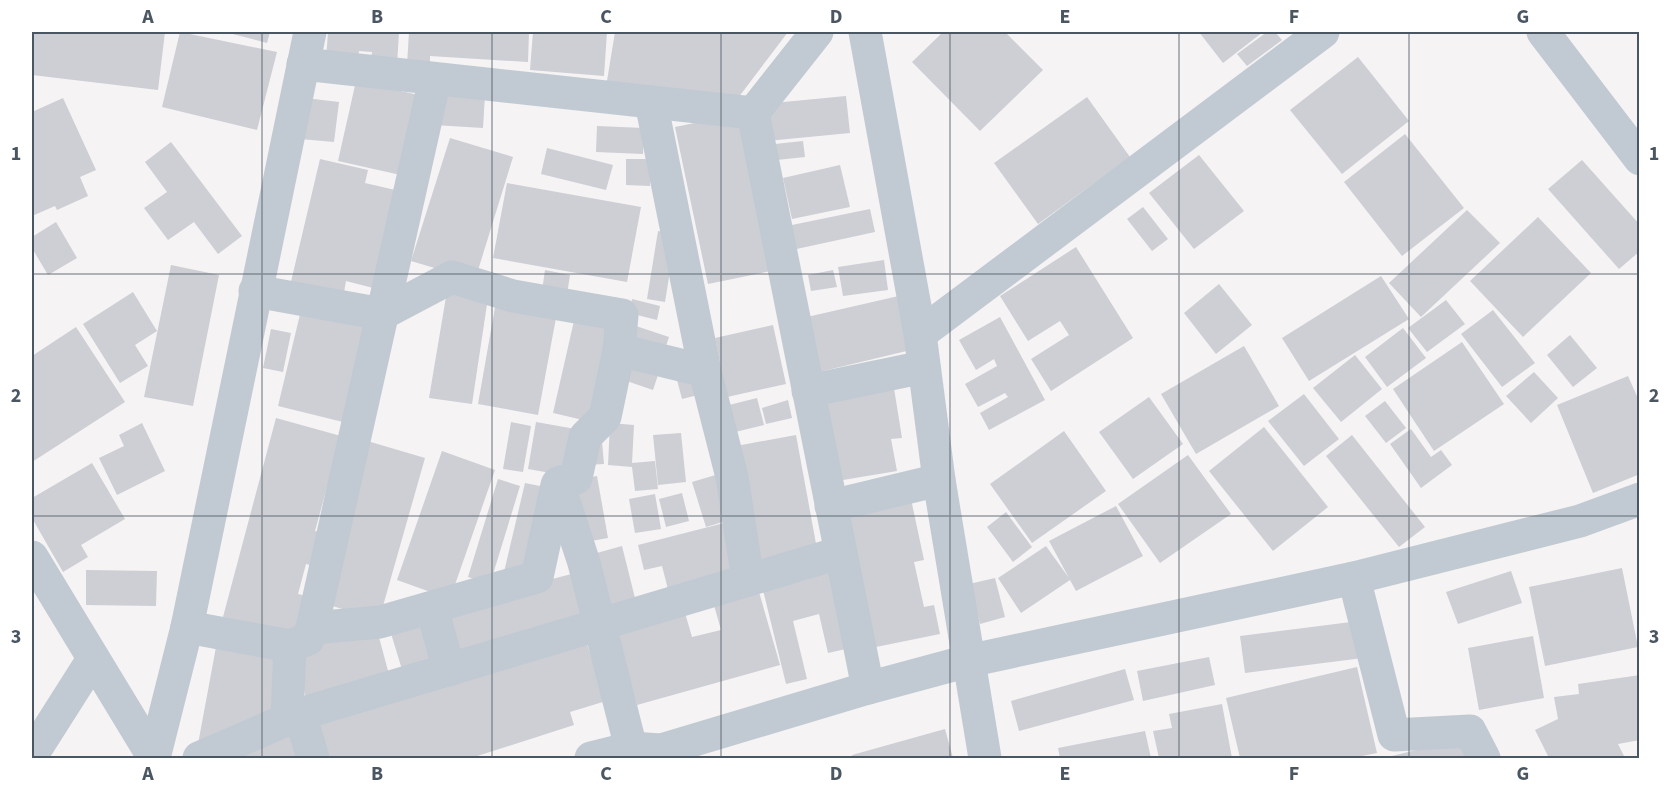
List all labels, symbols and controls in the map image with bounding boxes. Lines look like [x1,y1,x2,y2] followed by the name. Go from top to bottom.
[141,3,154,31] text: A
[371,3,383,31] text: B
[600,3,612,31] text: C
[830,3,842,31] text: D
[1060,3,1070,31] text: E
[1289,3,1299,31] text: F
[1517,3,1529,31] text: G
[11,140,21,168] text: 1
[1649,140,1659,168] text: 1
[11,382,21,410] text: 2
[1649,382,1659,410] text: 2
[11,623,21,651] text: 3
[1649,623,1659,651] text: 3
[141,760,154,788] text: A
[371,760,383,788] text: B
[600,760,612,788] text: C
[830,760,842,788] text: D
[1060,760,1070,788] text: E
[1289,760,1299,788] text: F
[1517,760,1529,788] text: G

